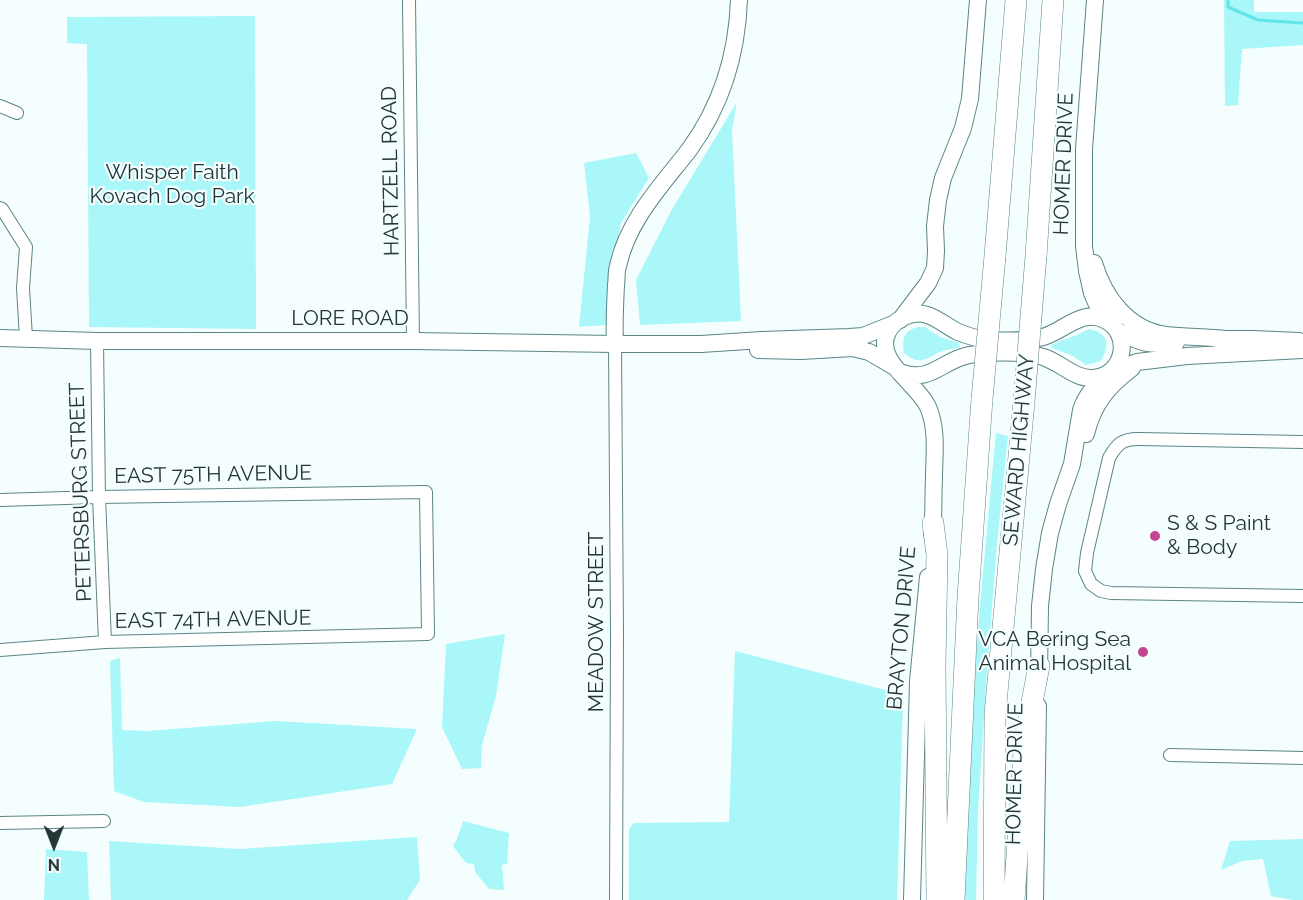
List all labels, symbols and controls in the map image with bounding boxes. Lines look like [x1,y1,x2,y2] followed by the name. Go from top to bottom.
[377,86,405,256] street label: HARTZELL ROAD
[1049,92,1079,236] street label: HOMER DRIVE
[89,160,255,210] park label: Whisper Faith Kovach Dog Park
[291,306,409,332] street label: LORE ROAD
[998,353,1040,547] street label: SEWARD HIGHWAY
[65,382,97,602] street label: PETERSBURG STREET
[114,461,312,489] street label: EAST 75TH AVENUE
[1167,511,1271,561] place label: S & S Paint & Body
[1148,529,1162,543] marker: S & S Paint & Body
[584,532,610,712] street label: MEADOW STREET
[882,545,922,711] street label: BRAYTON DRIVE
[114,606,312,634] street label: EAST 74TH AVENUE
[978,627,1131,677] place label: VCA Bering Sea Animal Hospital
[1136,645,1150,659] marker: VCA Bering Sea Animal Hospital
[1001,703,1029,845] street label: HOMER DRIVE
[24,816,84,876] north arrow
[48,855,60,874] text: N

